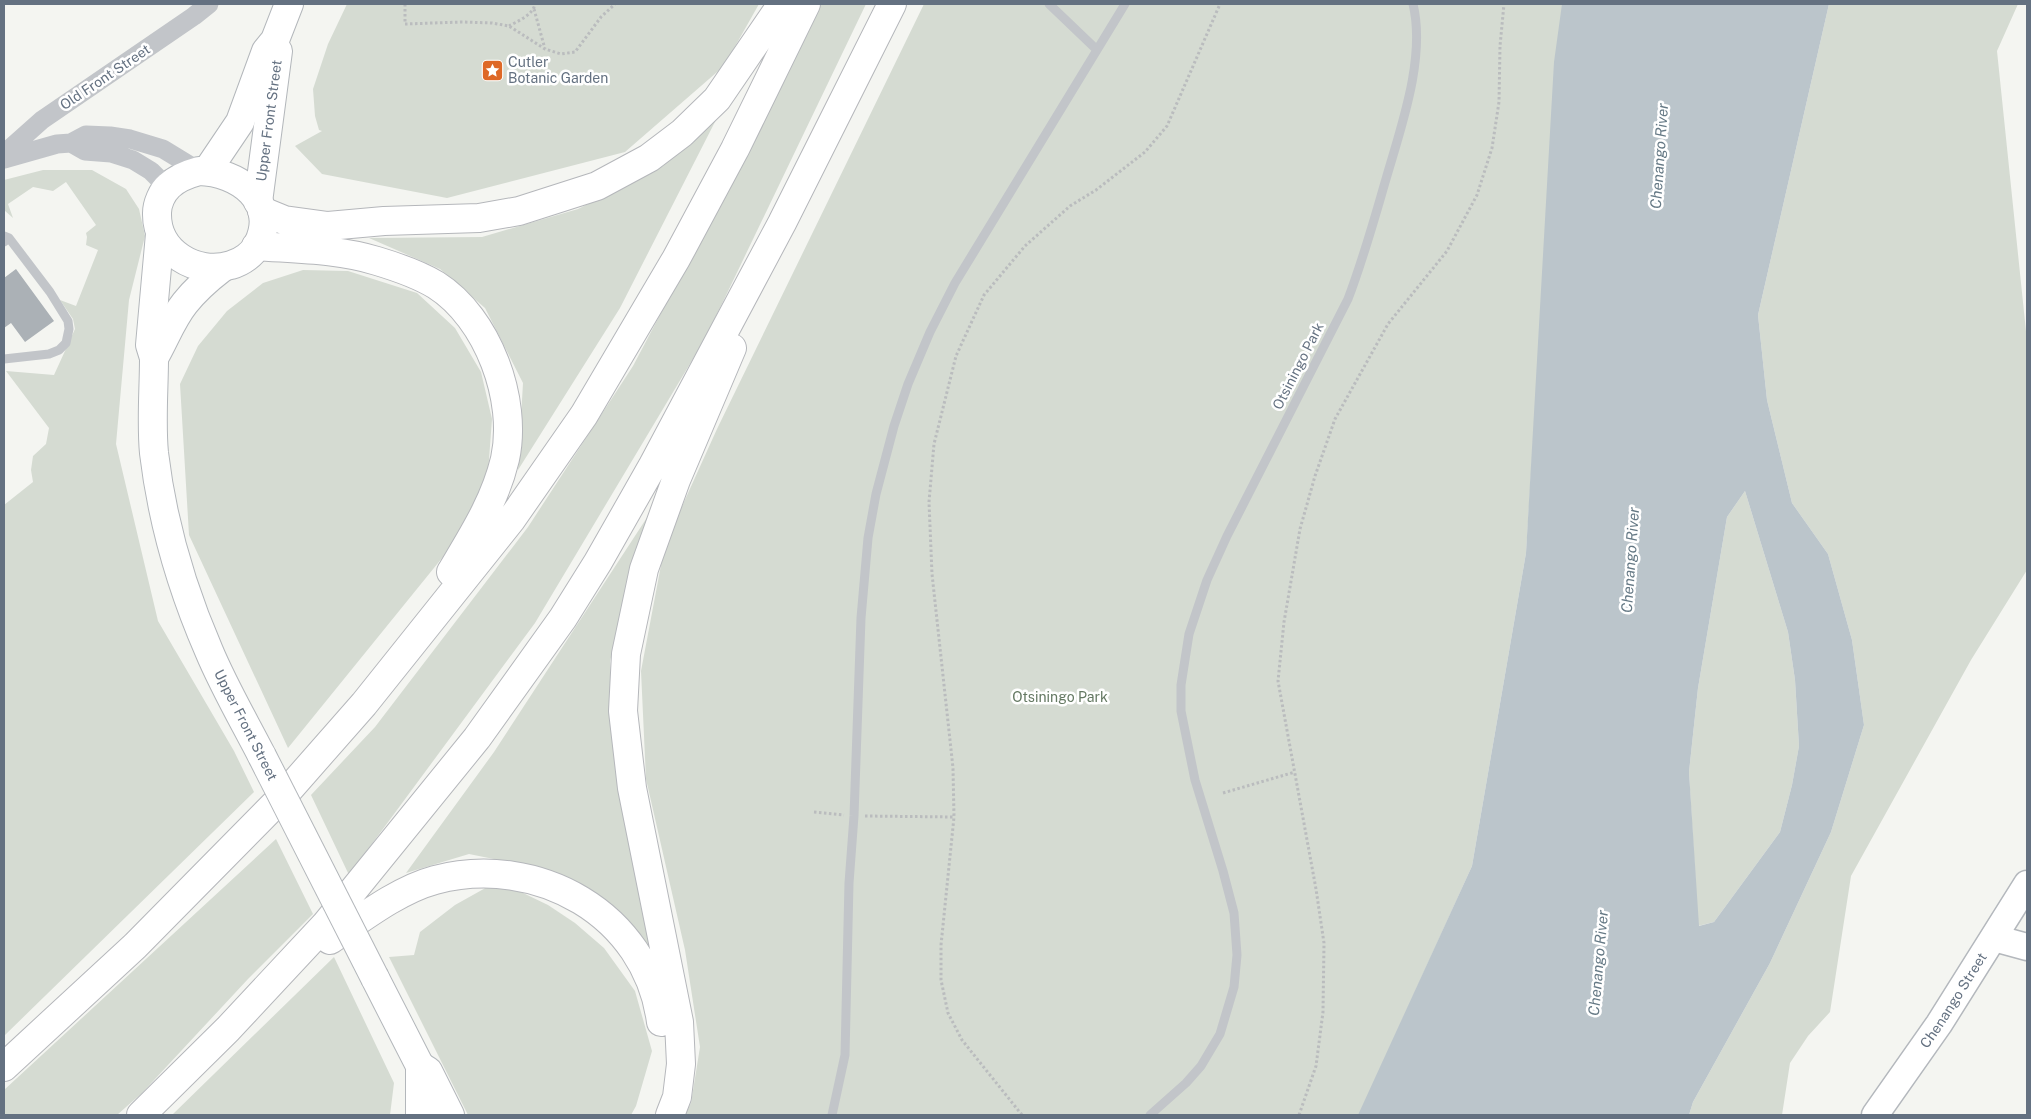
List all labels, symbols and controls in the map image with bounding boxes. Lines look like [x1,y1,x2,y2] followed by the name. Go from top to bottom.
[57,41,153,113] street label: Old Front Street
[508,54,608,86] place label: Cutler Botanic Garden
[480,58,504,82] place icon: Cutler Botanic Garden
[253,59,285,182] street label: Upper Front Street
[1647,102,1671,209] water label: Chenango River
[1269,320,1327,412] street label: Otsiningo Park
[1618,506,1642,613] water label: Chenango River
[211,667,281,783] street label: Upper Front Street
[1012,689,1108,705] park label: Otsiningo Park
[1585,909,1611,1016] water label: Chenango River
[1917,950,1990,1051] street label: Chenango Street

